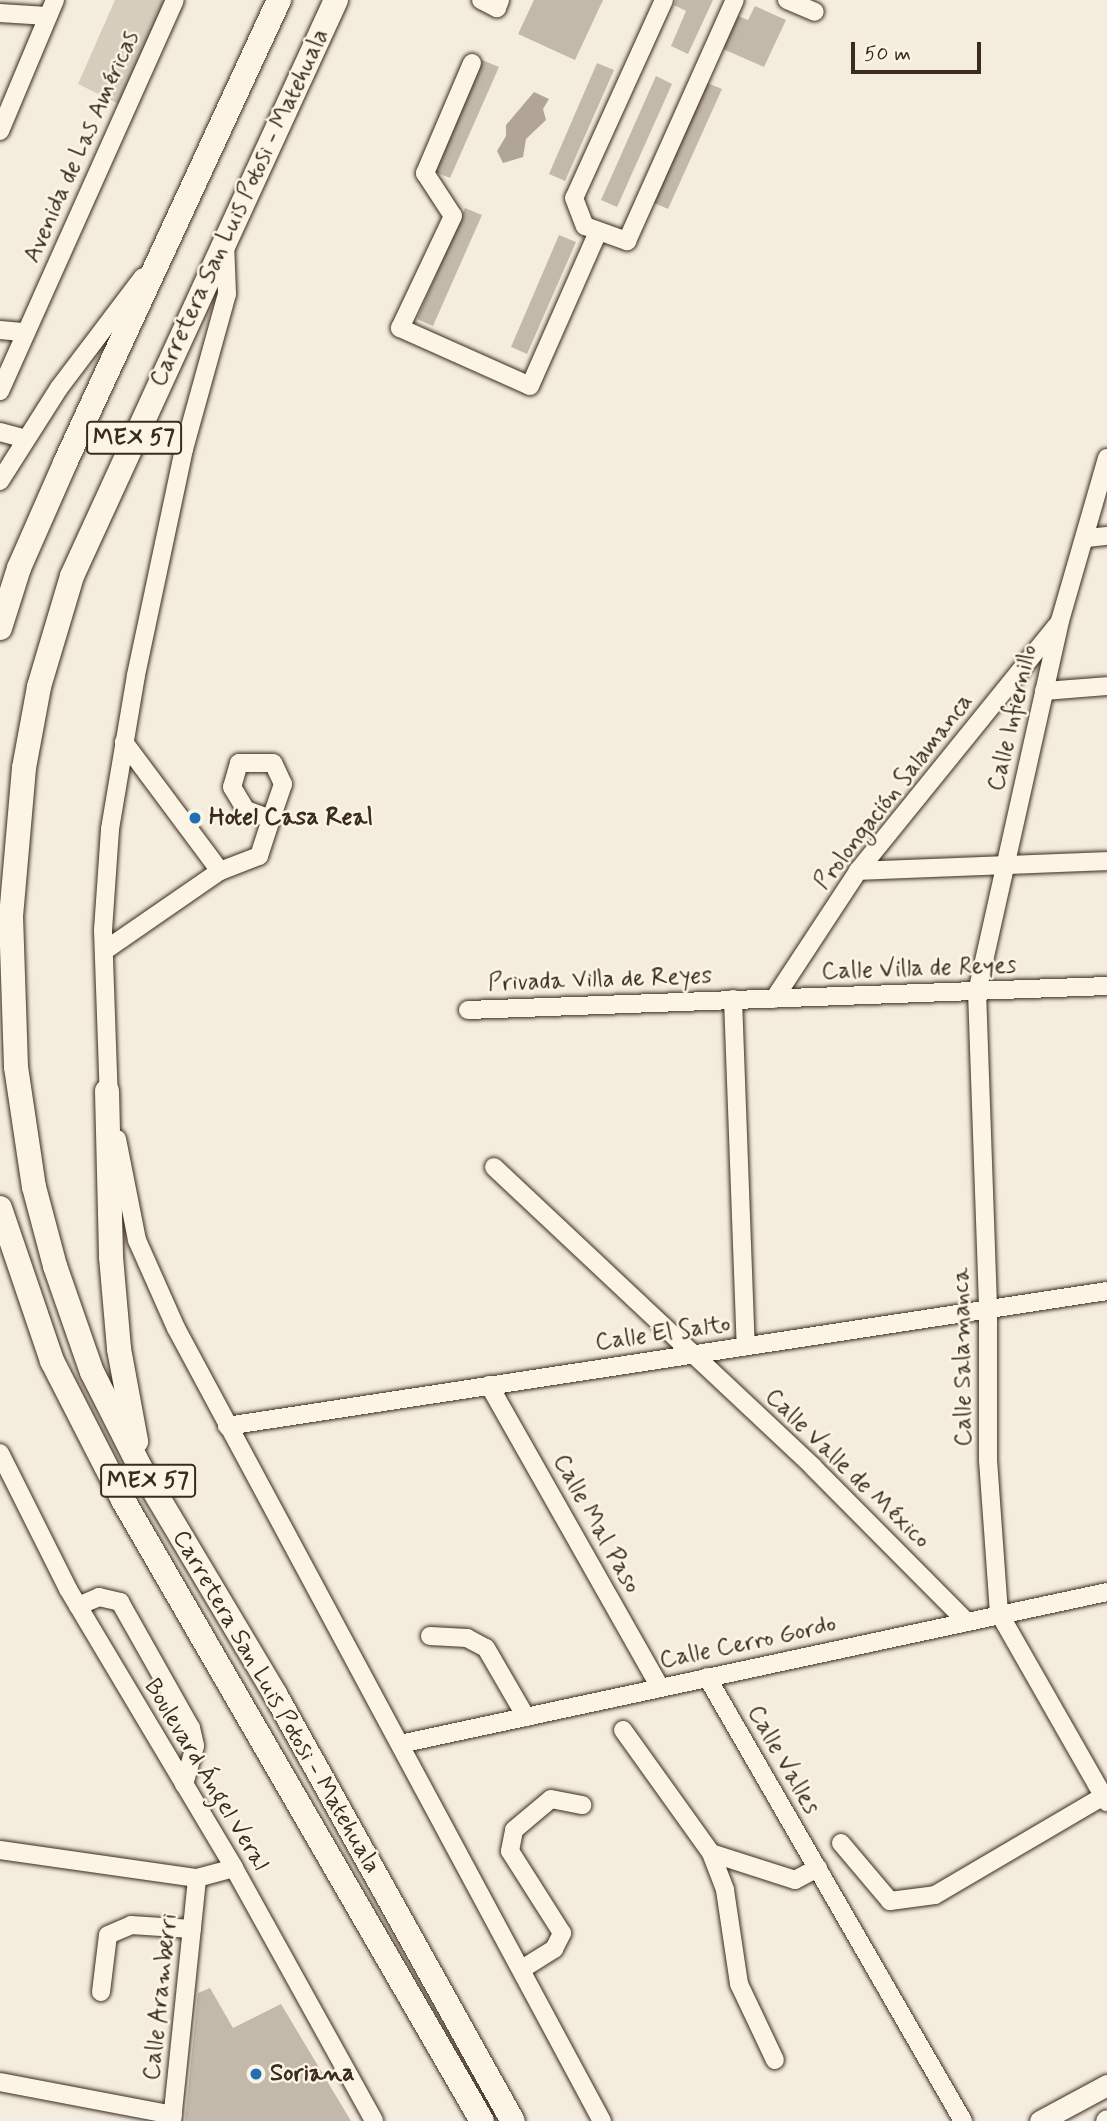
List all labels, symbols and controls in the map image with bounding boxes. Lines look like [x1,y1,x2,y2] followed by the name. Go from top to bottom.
[144,24,336,392] street label: Carretera San Luis Potosi - Matehuala
[17,26,147,268] street label: Avenida de Las Américas
[855,28,984,72] scale bar
[864,40,911,68] text: 50 m
[85,418,183,458] road number: MEX 57
[982,639,1044,797] street label: Calle Infiernillo
[806,685,982,899] street label: Prolongación Salamanca
[209,804,366,832] place label: Hotel Casa Real
[187,810,203,826] marker: Hotel Casa Real
[821,951,1017,987] street label: Calle Villa de Reyes
[489,962,711,998] street label: Privada Villa de Reyes
[947,1268,979,1446] street label: Calle Salamanca
[594,1310,732,1358] street label: Calle El Salto
[760,1384,934,1554] street label: Calle Valle de México
[547,1451,645,1597] street label: Calle Mal Paso
[99,1462,197,1500] road number: MEX 57
[166,1525,386,1879] street label: Carretera San Luis Potosi - Matehuala
[657,1610,839,1676] street label: Calle Cerro Gordo
[138,1675,274,1875] street label: Boulevard Ángel Veral
[741,1702,825,1818] street label: Calle Valles
[138,1913,184,2081] street label: Calle Aramberri
[270,2060,354,2088] place label: Soriana
[248,2066,264,2082] marker: Soriana

